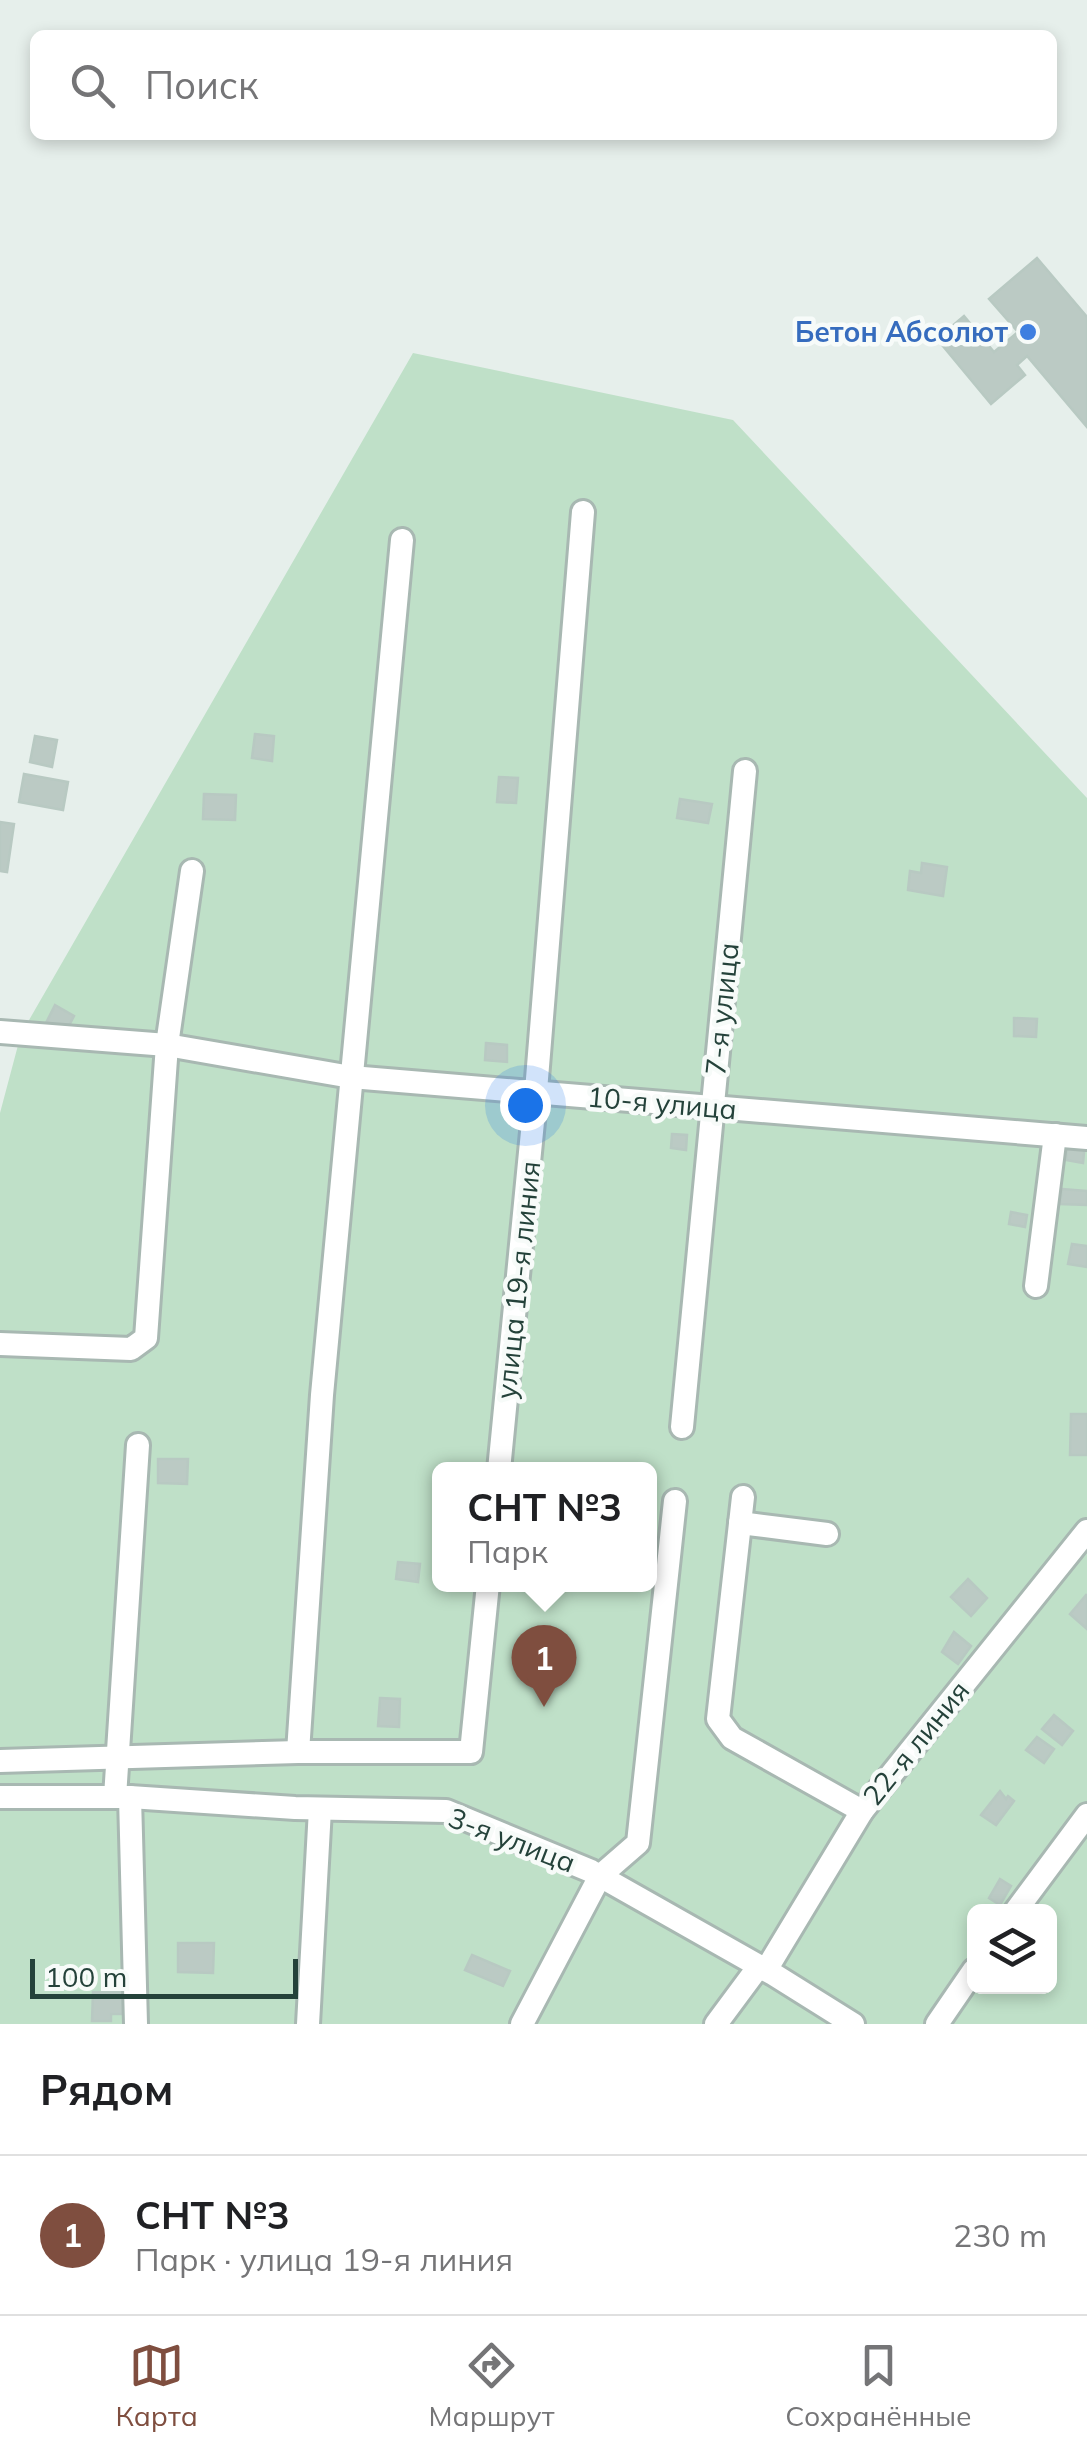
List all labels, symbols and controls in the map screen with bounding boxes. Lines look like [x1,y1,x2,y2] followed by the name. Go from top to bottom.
[30,30,1057,140] search box
[65,58,120,113] icon: search
[145,61,258,109] text: Поиск
[795,314,1008,349] place label: Бетон Абсолют
[1017,321,1039,343] marker: Бетон Абсолют
[697,941,746,1077] street label: 7-я улица
[586,1079,738,1126] street label: 10-я улица
[500,1080,551,1131] your location
[488,1159,547,1401] street label: улица 19-я линия
[432,1462,657,1592] popup
[467,1483,622,1531] text: СНТ №3
[467,1531,548,1571] text: Парк
[512,1624,576,1707] pin: 1
[855,1673,976,1812] street label: 22-я линия
[444,1799,581,1880] street label: 3-я улица
[967,1904,1057,1994] map controls
[967,1904,1057,1994] button: layers
[30,1954,298,1998] scale bar
[45,1959,127,1994] text: 100 m
[40,2063,173,2116] text: Рядом
[135,2191,290,2239] text: СНТ №3
[63,2215,82,2255] text: 1
[953,2215,1047,2255] text: 230 m
[135,2239,513,2279] text: Парк · улица 19-я линия
[115,2338,198,2433] tab: Карта
[429,2338,554,2433] tab: Маршрут
[785,2338,972,2433] tab: Сохранённые

